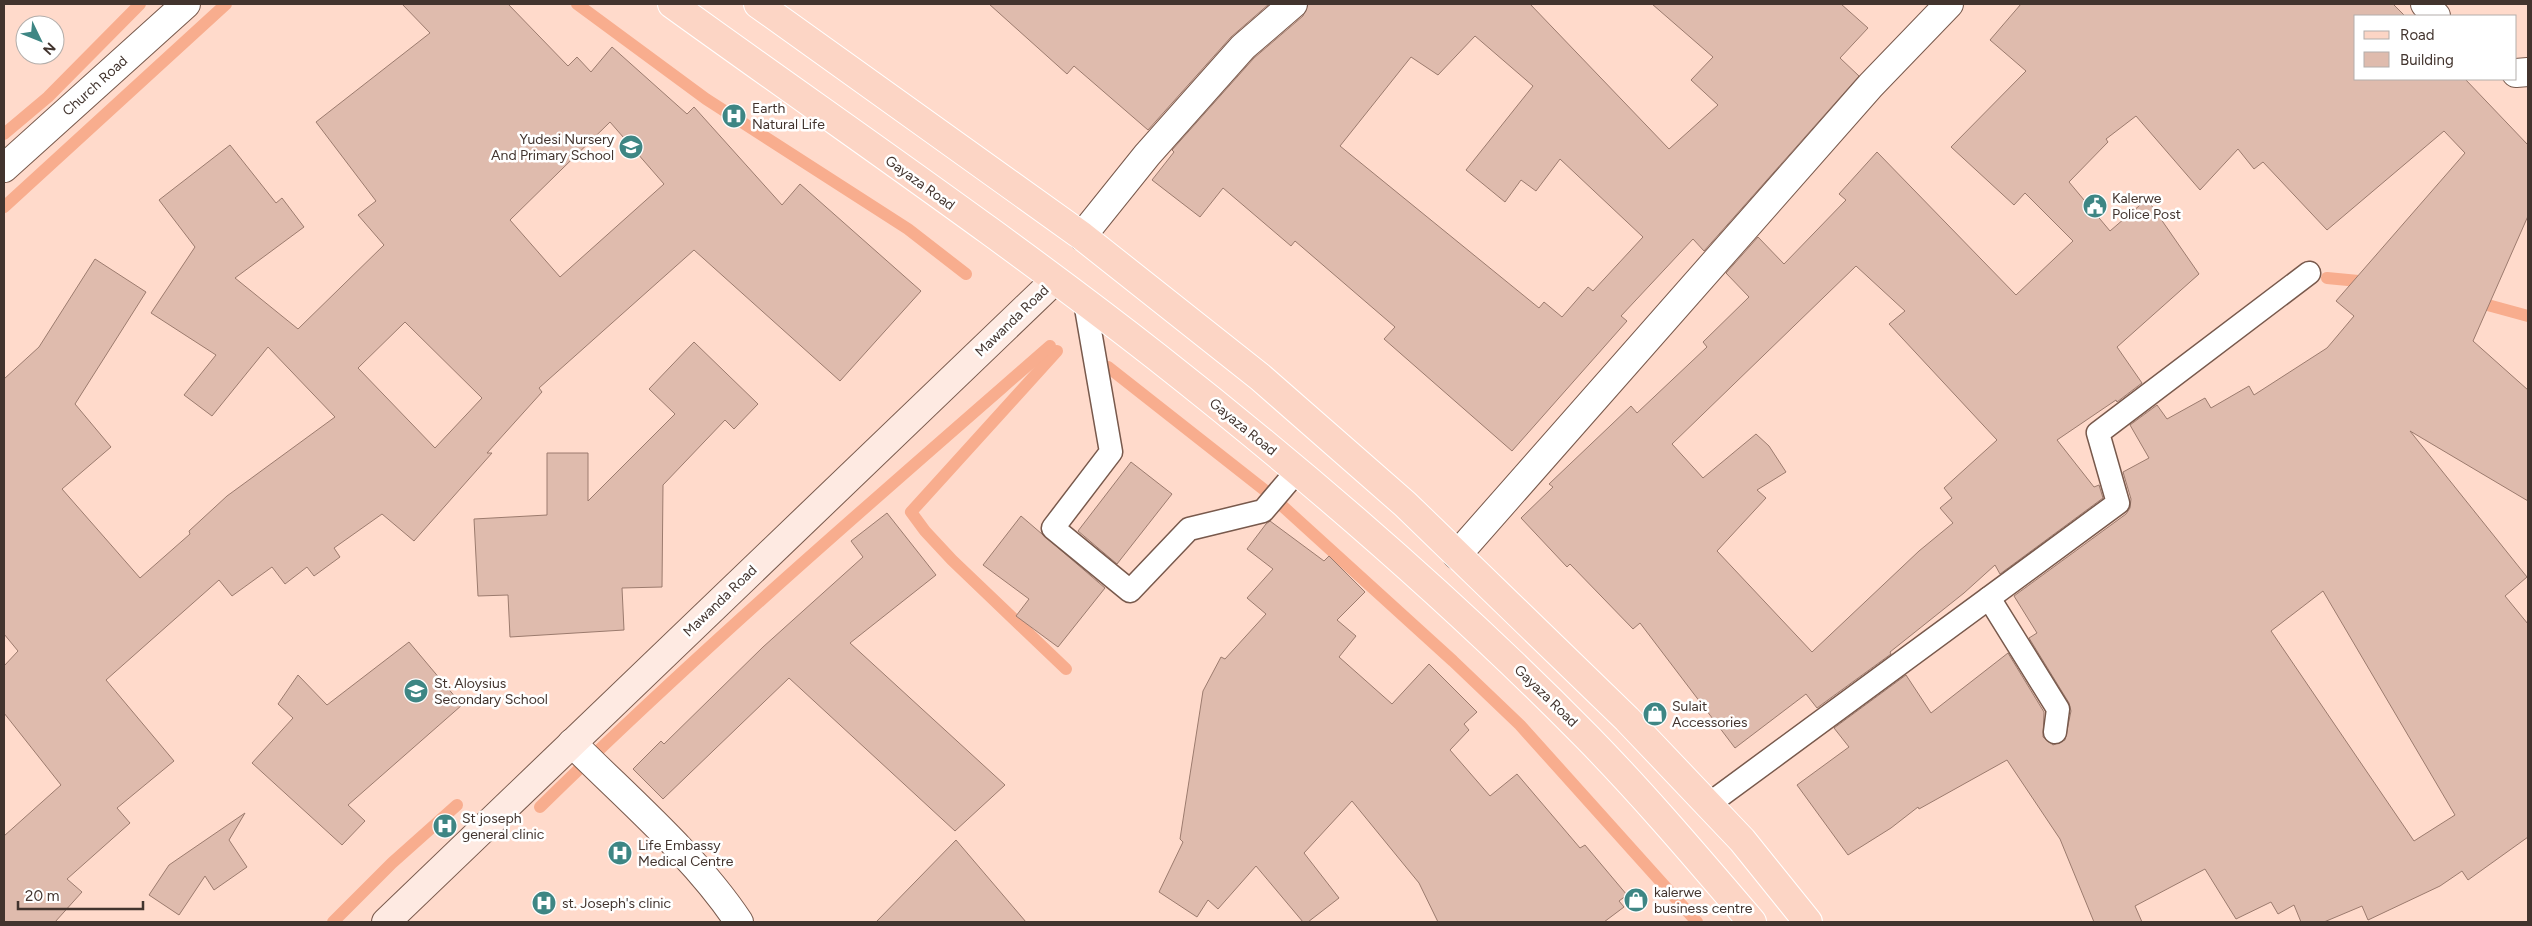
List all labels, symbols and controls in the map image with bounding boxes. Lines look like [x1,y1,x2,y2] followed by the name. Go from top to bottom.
[15,15,65,65] north arrow
[2354,15,2517,80] legend
[2400,26,2435,44] text: Road
[39,39,59,58] text: N
[2400,51,2454,69] text: Building
[59,52,131,120] street label: Church Road
[752,100,825,133] place label: Earth Natural Life
[721,103,747,129] hospital icon: Earth Natural Life
[491,131,615,164] place label: Yudesi Nursery And Primary School
[618,134,644,160] school or university icon: Yudesi Nursery And Primary School
[882,152,958,214] street label: Gayaza Road
[2112,190,2181,223] place label: Kalerwe Police Post
[2082,193,2108,219] public building icon: Kalerwe Police Post
[972,282,1052,360] street label: Mawanda Road
[1206,395,1280,459] street label: Gayaza Road
[680,562,760,640] street label: Mawanda Road
[1511,662,1581,730] street label: Gayaza Road
[434,675,548,708] place label: St. Aloysius Secondary School
[403,678,429,704] school or university icon: St. Aloysius Secondary School
[1672,698,1748,731] place label: Sulait Accessories
[1642,701,1668,727] shop icon: Sulait Accessories
[462,810,545,843] place label: St joseph general clinic
[432,813,458,839] hospital icon: St joseph general clinic
[638,837,734,870] place label: Life Embassy Medical Centre
[607,840,633,866] hospital icon: Life Embassy Medical Centre
[18,878,142,910] scale bar
[1654,884,1753,917] place label: kalerwe business centre
[25,887,59,905] text: 20 m
[1623,887,1649,913] shop icon: kalerwe business centre
[531,890,557,916] hospital icon: st. Joseph's clinic
[562,895,672,912] place label: st. Joseph's clinic

